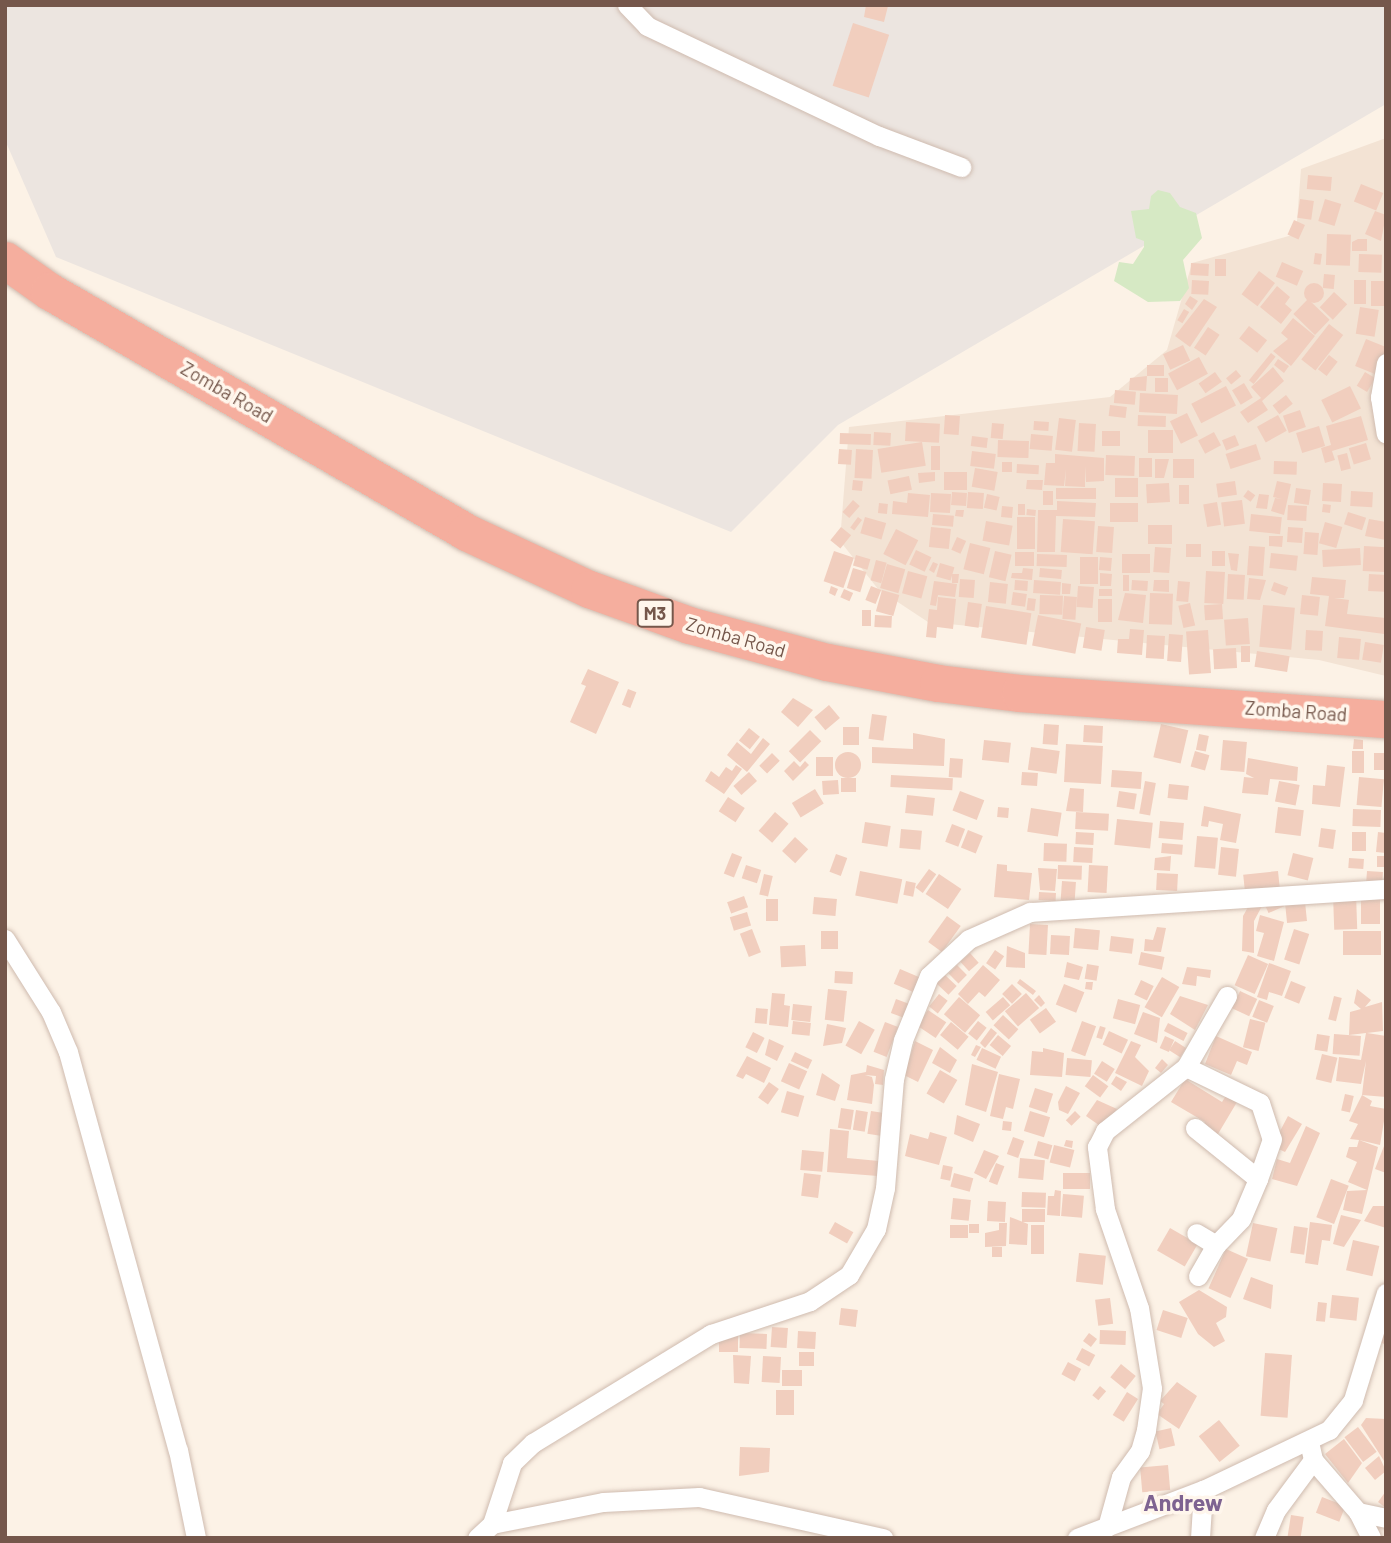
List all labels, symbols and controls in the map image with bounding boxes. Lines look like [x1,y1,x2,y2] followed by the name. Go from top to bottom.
[177,357,277,427] street label: Zomba Road
[636,598,674,628] road number: M3
[684,612,788,662] street label: Zomba Road
[1244,696,1348,726] street label: Zomba Road
[1143,1488,1223,1516] district label: Andrew

